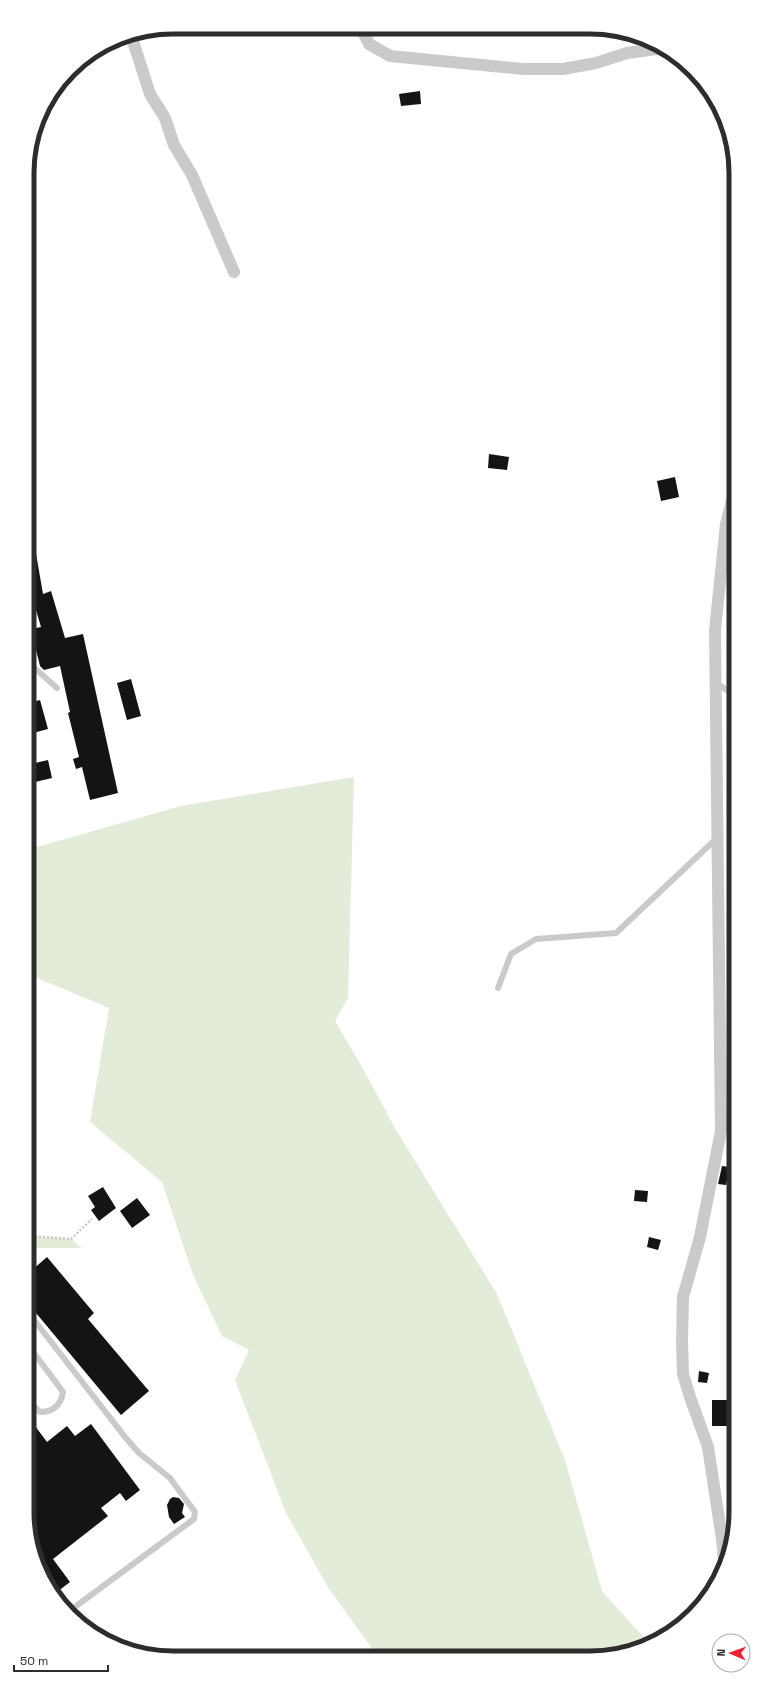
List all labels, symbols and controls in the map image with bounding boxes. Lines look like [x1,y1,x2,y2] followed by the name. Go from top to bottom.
[711,1633,751,1673] north arrow
[14,1647,108,1673] scale bar
[714,1649,728,1657] text: N
[20,1653,48,1669] text: 50 m

